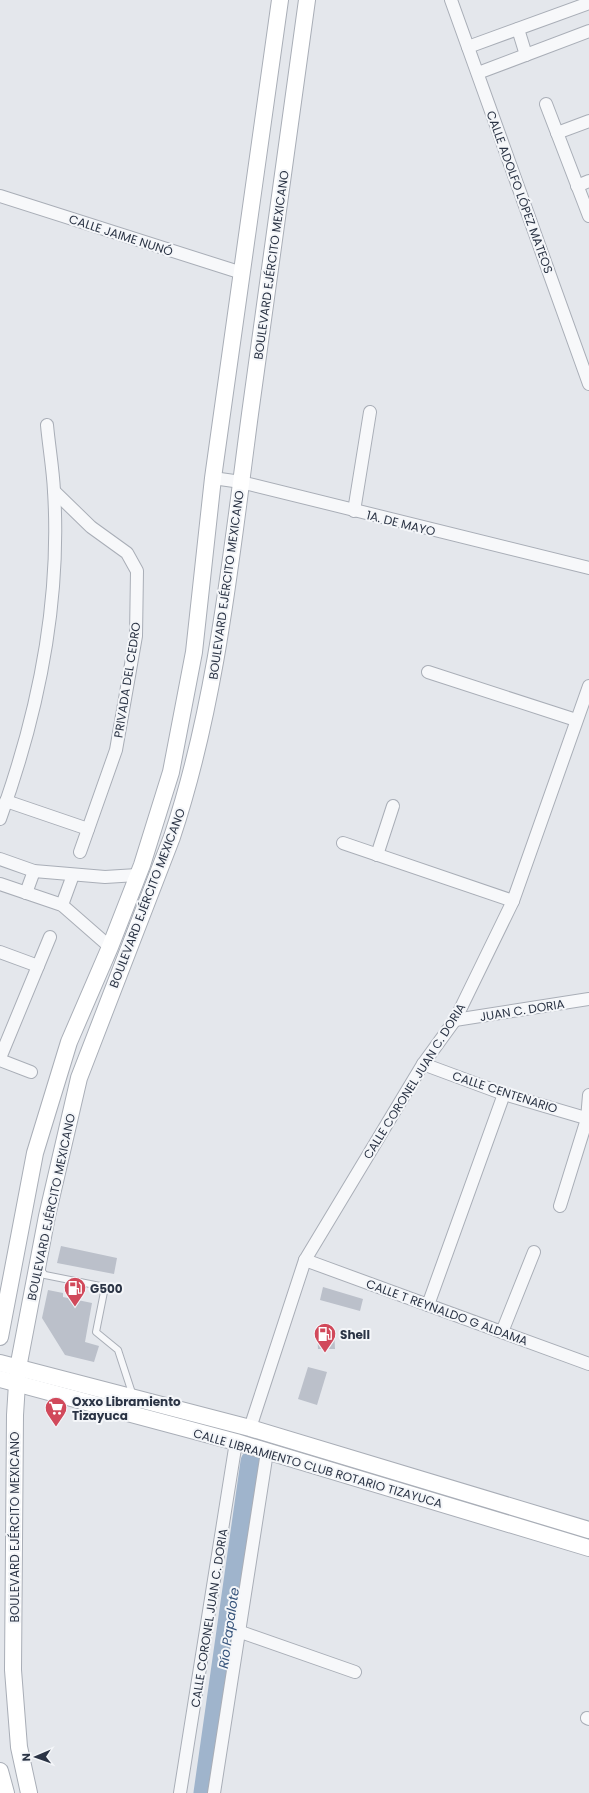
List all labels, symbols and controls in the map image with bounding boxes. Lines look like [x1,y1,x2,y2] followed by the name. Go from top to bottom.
[483,108,557,276] street label: CALLE ADOLFO LÓPEZ MATEOS
[249,169,293,361] street label: BOULEVARD EJÉRCITO MEXICANO
[67,210,175,260] street label: CALLE JAIME NUNÓ
[204,489,248,681] street label: BOULEVARD EJÉRCITO MEXICANO
[365,506,437,540] street label: 1A. DE MAYO
[109,621,145,739] street label: PRIVADA DEL CEDRO
[105,806,189,990] street label: BOULEVARD EJÉRCITO MEXICANO
[478,995,566,1025] street label: JUAN C. DORIA
[359,1000,469,1162] street label: CALLE CORONEL JUAN C. DORIA
[450,1067,560,1117] street label: CALLE CENTENARIO
[23,1112,79,1302] street label: BOULEVARD EJÉRCITO MEXICANO
[62,1275,88,1308] fuel station icon: G500
[364,1275,530,1349] street label: CALLE T REYNALDO G ALDAMA
[90,1280,123,1297] place label: G500
[312,1321,338,1354] fuel station icon: Shell
[340,1326,370,1343] place label: Shell
[72,1393,181,1424] place label: Oxxo Libramiento Tizayuca
[43,1395,69,1428] supermarket icon: Oxxo Libramiento Tizayuca
[191,1424,445,1512] street label: CALLE LIBRAMIENTO CLUB ROTARIO TIZAYUCA
[6,1432,23,1622] street label: BOULEVARD EJÉRCITO MEXICANO
[186,1527,232,1709] street label: CALLE CORONEL JUAN C. DORIA
[214,1586,244,1670] water label: Río Papalote
[16,1737,56,1777] north arrow
[18,1753,34,1762] text: N

